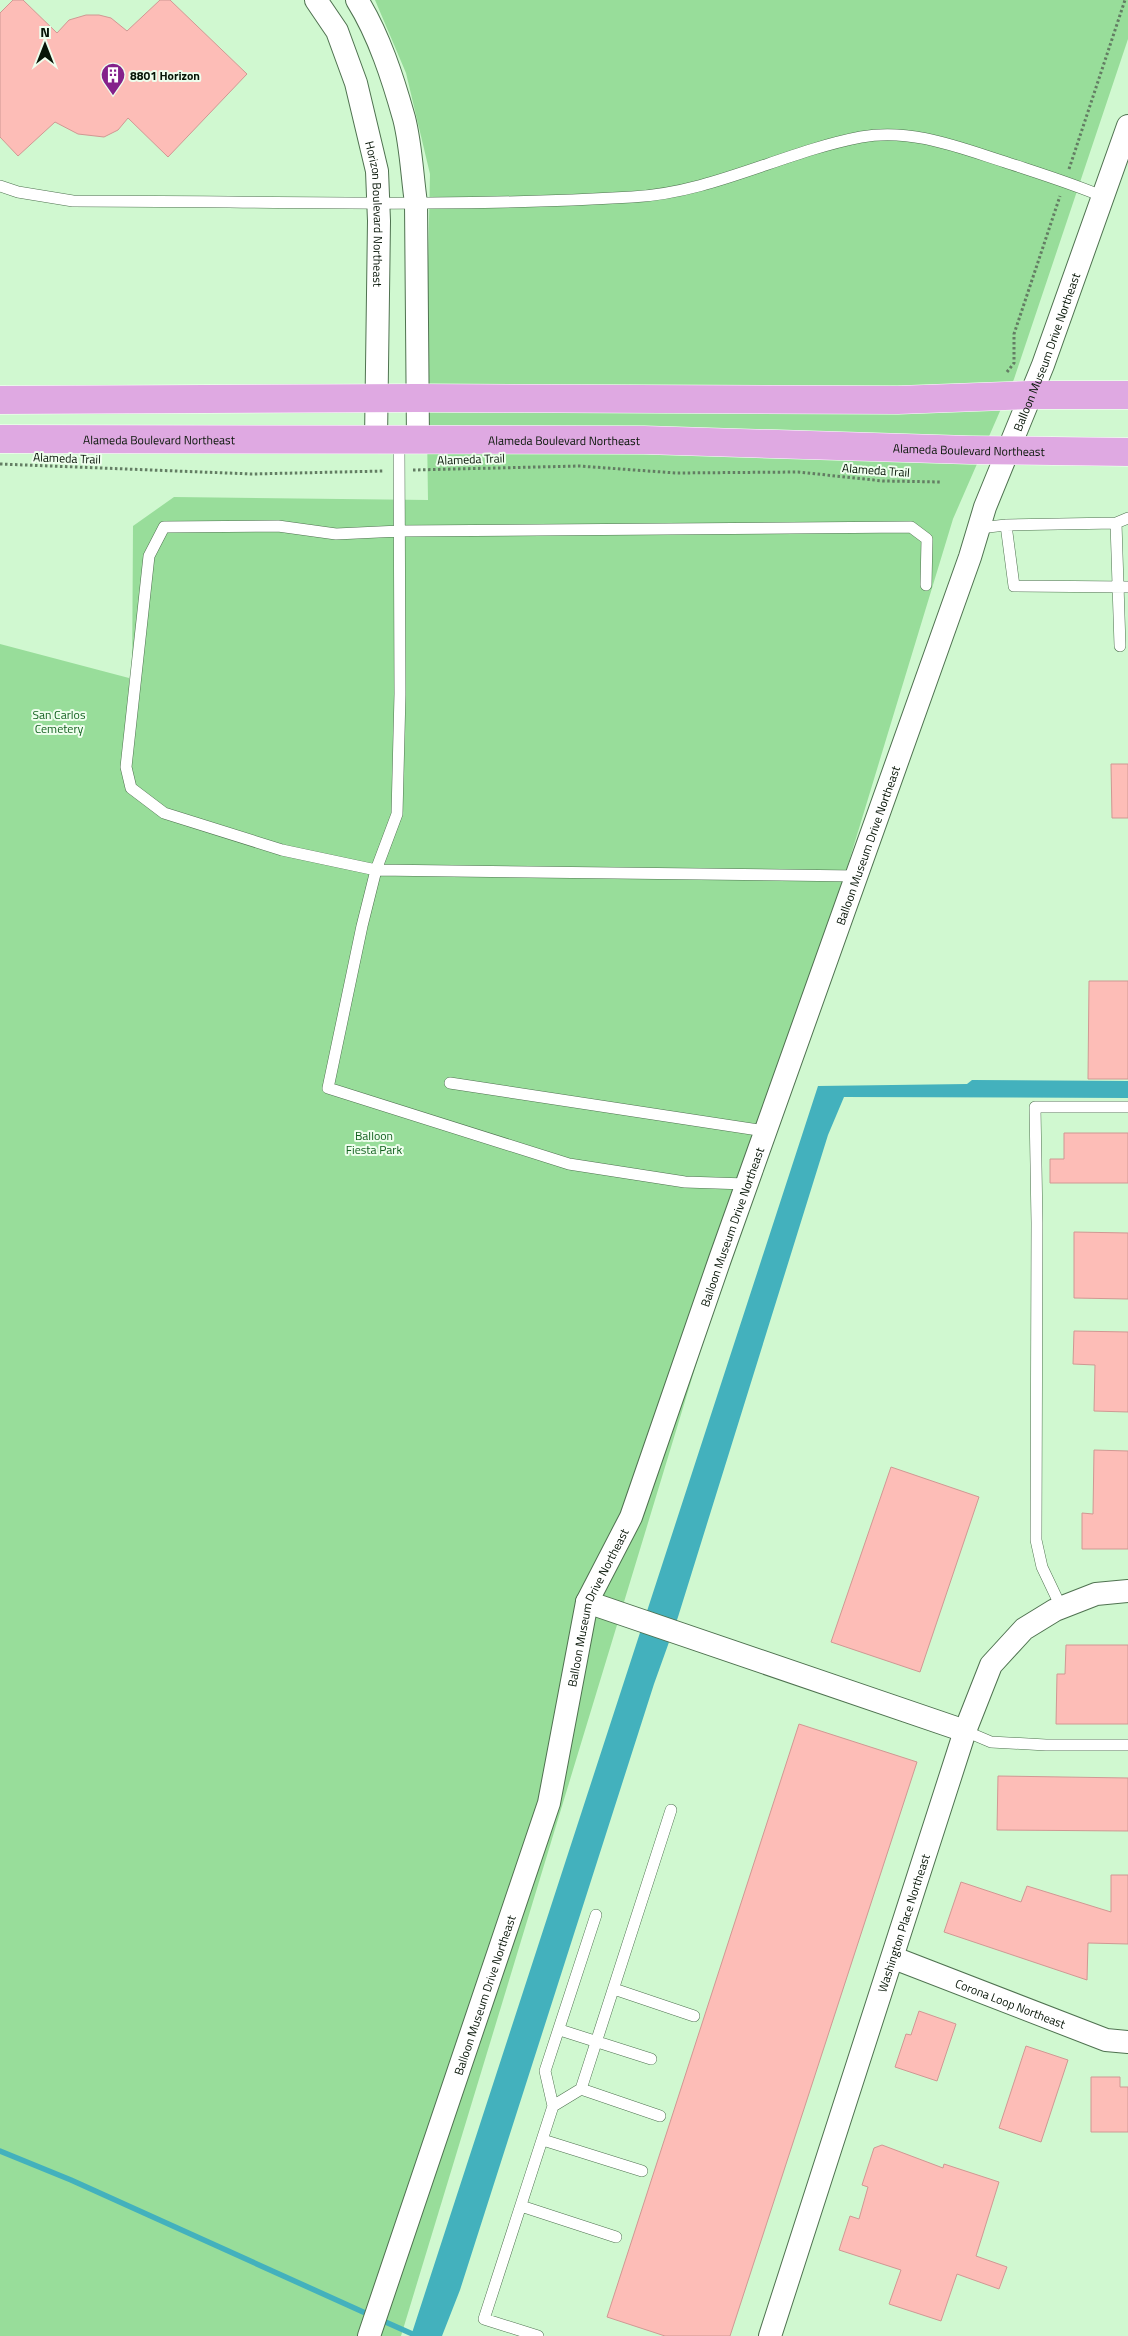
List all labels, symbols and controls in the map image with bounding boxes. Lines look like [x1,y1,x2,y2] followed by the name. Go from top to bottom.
[20,20,70,70] north arrow
[40,21,50,42] text: N
[100,62,126,96] building icon: 8801 Horizon
[130,66,200,85] place label: 8801 Horizon
[361,139,389,288] street label: Horizon Boulevard Northeast
[1008,269,1085,434] street label: Balloon Museum Drive Northeast
[83,430,236,449] street label: Alameda Boulevard Northeast
[488,430,641,449] street label: Alameda Boulevard Northeast
[893,438,1046,460] street label: Alameda Boulevard Northeast
[33,447,101,469] street label: Alameda Trail
[437,448,505,470] street label: Alameda Trail
[841,458,911,482] street label: Alameda Trail
[33,705,86,738] park label: San Carlos Cemetery
[830,762,905,928] street label: Balloon Museum Drive Northeast
[346,1126,402,1159] park label: Balloon Fiesta Park
[695,1144,769,1309] street label: Balloon Museum Drive Northeast
[562,1524,633,1688] street label: Balloon Museum Drive Northeast
[872,1851,935,1995] street label: Washington Place Northeast
[448,1912,520,2078] street label: Balloon Museum Drive Northeast
[953,1973,1069,2033] street label: Corona Loop Northeast

